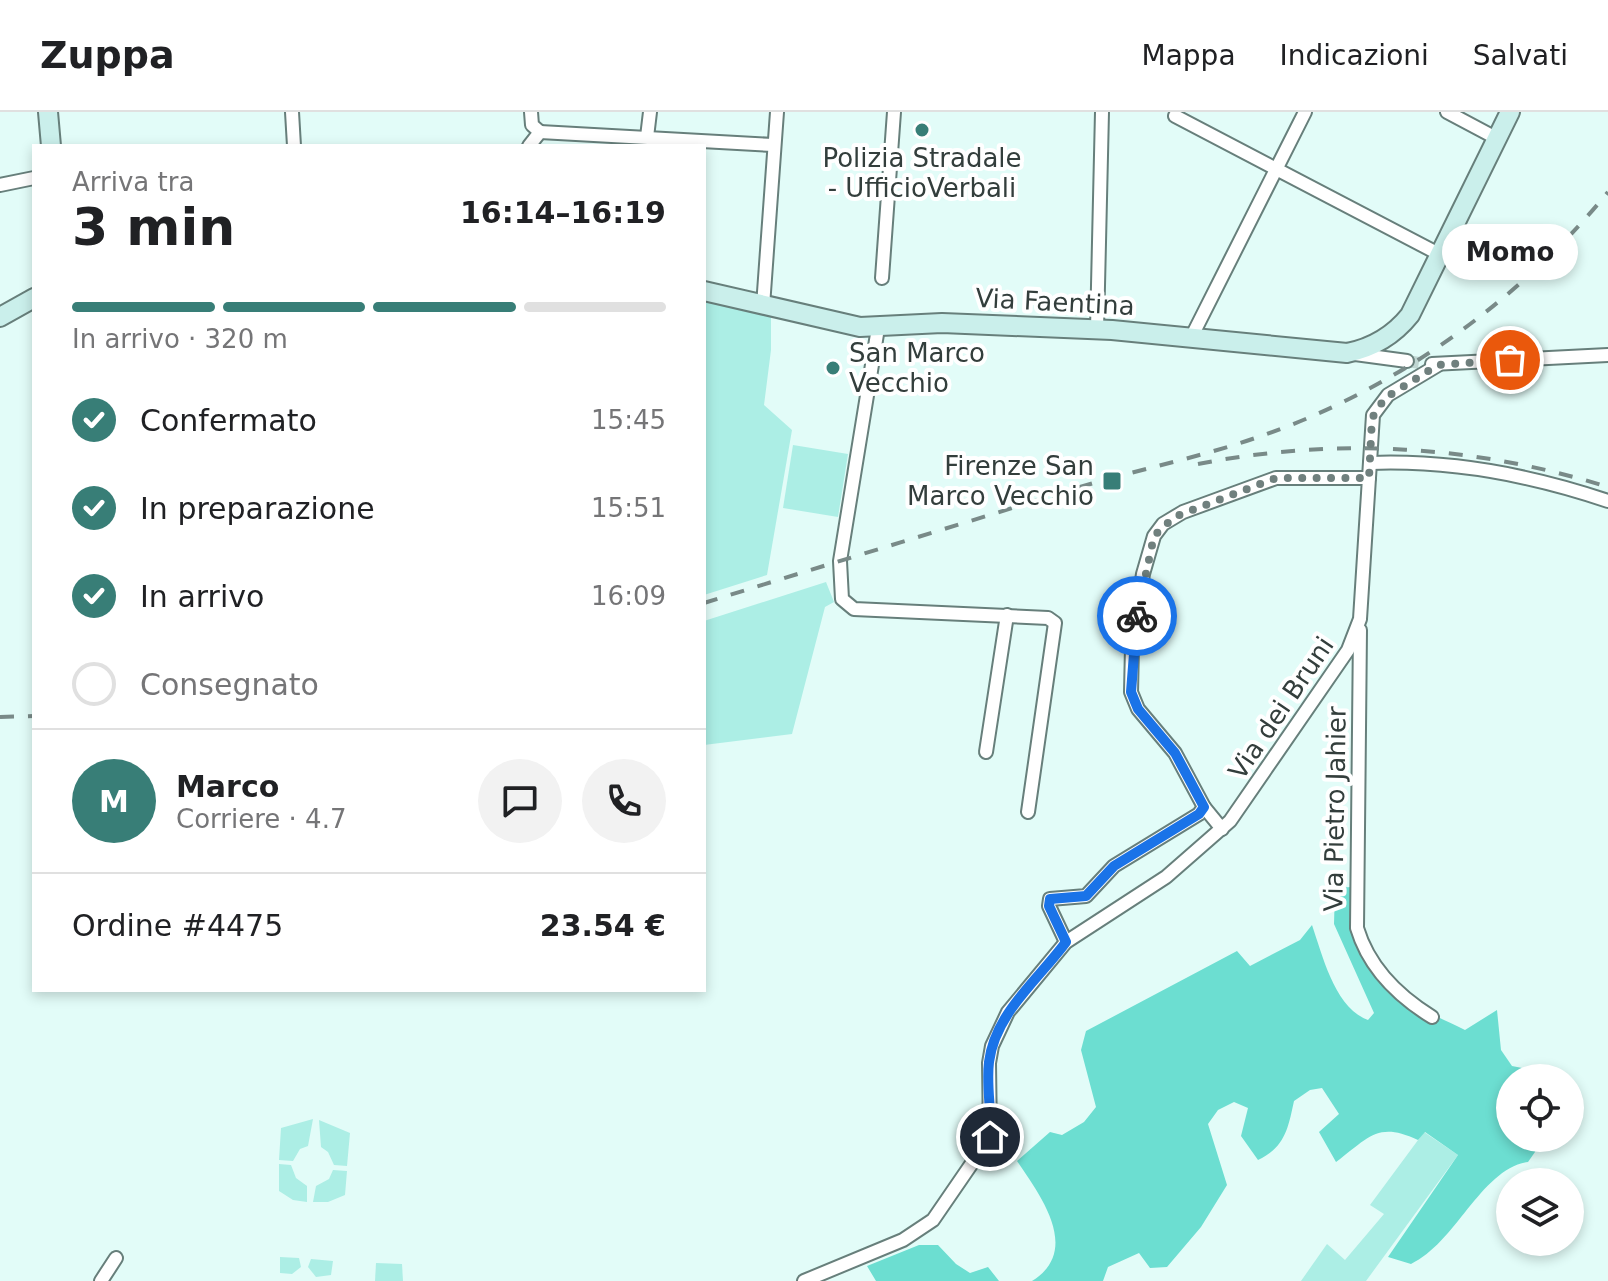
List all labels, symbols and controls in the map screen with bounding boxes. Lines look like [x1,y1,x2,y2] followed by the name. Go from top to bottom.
[40,33,175,77] text: Zuppa
[1142,39,1236,72] text: Mappa
[1280,39,1429,72] text: Indicazioni
[1473,39,1568,72] text: Salvati
[913,121,931,139] marker: Polizia Stradale - UfficioVerbali
[822,143,1022,203] place label: Polizia Stradale - UfficioVerbali
[72,167,194,197] text: Arriva tra
[460,195,666,230] text: 16:14–16:19
[72,197,235,257] text: 3 min
[1442,224,1578,280] callout: Momo
[1466,237,1554,267] text: Momo
[975,283,1135,321] street label: Via Faentina
[72,324,288,354] text: In arrivo · 320 m
[1476,326,1544,394] pin
[849,338,985,398] place label: San Marco Vecchio
[1488,338,1532,382] icon: bag
[824,359,842,377] marker: San Marco Vecchio
[72,398,116,442] icon: check
[140,403,317,438] text: Confermato
[591,405,666,435] text: 15:45
[907,451,1094,511] place label: Firenze San Marco Vecchio
[1101,470,1123,492] marker: Firenze San Marco Vecchio
[72,486,116,530] icon: check
[140,491,375,526] text: In preparazione
[591,493,666,523] text: 15:51
[72,574,116,618] icon: check
[1097,576,1177,656] courier
[140,579,264,614] text: In arrivo
[591,581,666,611] text: 16:09
[1115,594,1159,638] icon: bike
[1222,631,1340,785] street label: Via dei Bruni
[140,667,319,702] text: Consegnato
[1318,706,1352,912] street label: Via Pietro Jahier
[478,759,562,843] button: chat
[582,759,666,843] button: phone
[176,769,279,804] text: Marco
[99,784,129,819] text: M
[176,804,346,834] text: Corriere · 4.7
[72,908,283,943] text: Ordine #4475
[540,908,666,943] text: 23.54 €
[1496,1064,1584,1256] map controls
[1496,1064,1584,1152] button: locate
[956,1103,1024,1171] pin
[968,1115,1012,1159] icon: home
[1496,1168,1584,1256] button: layers

